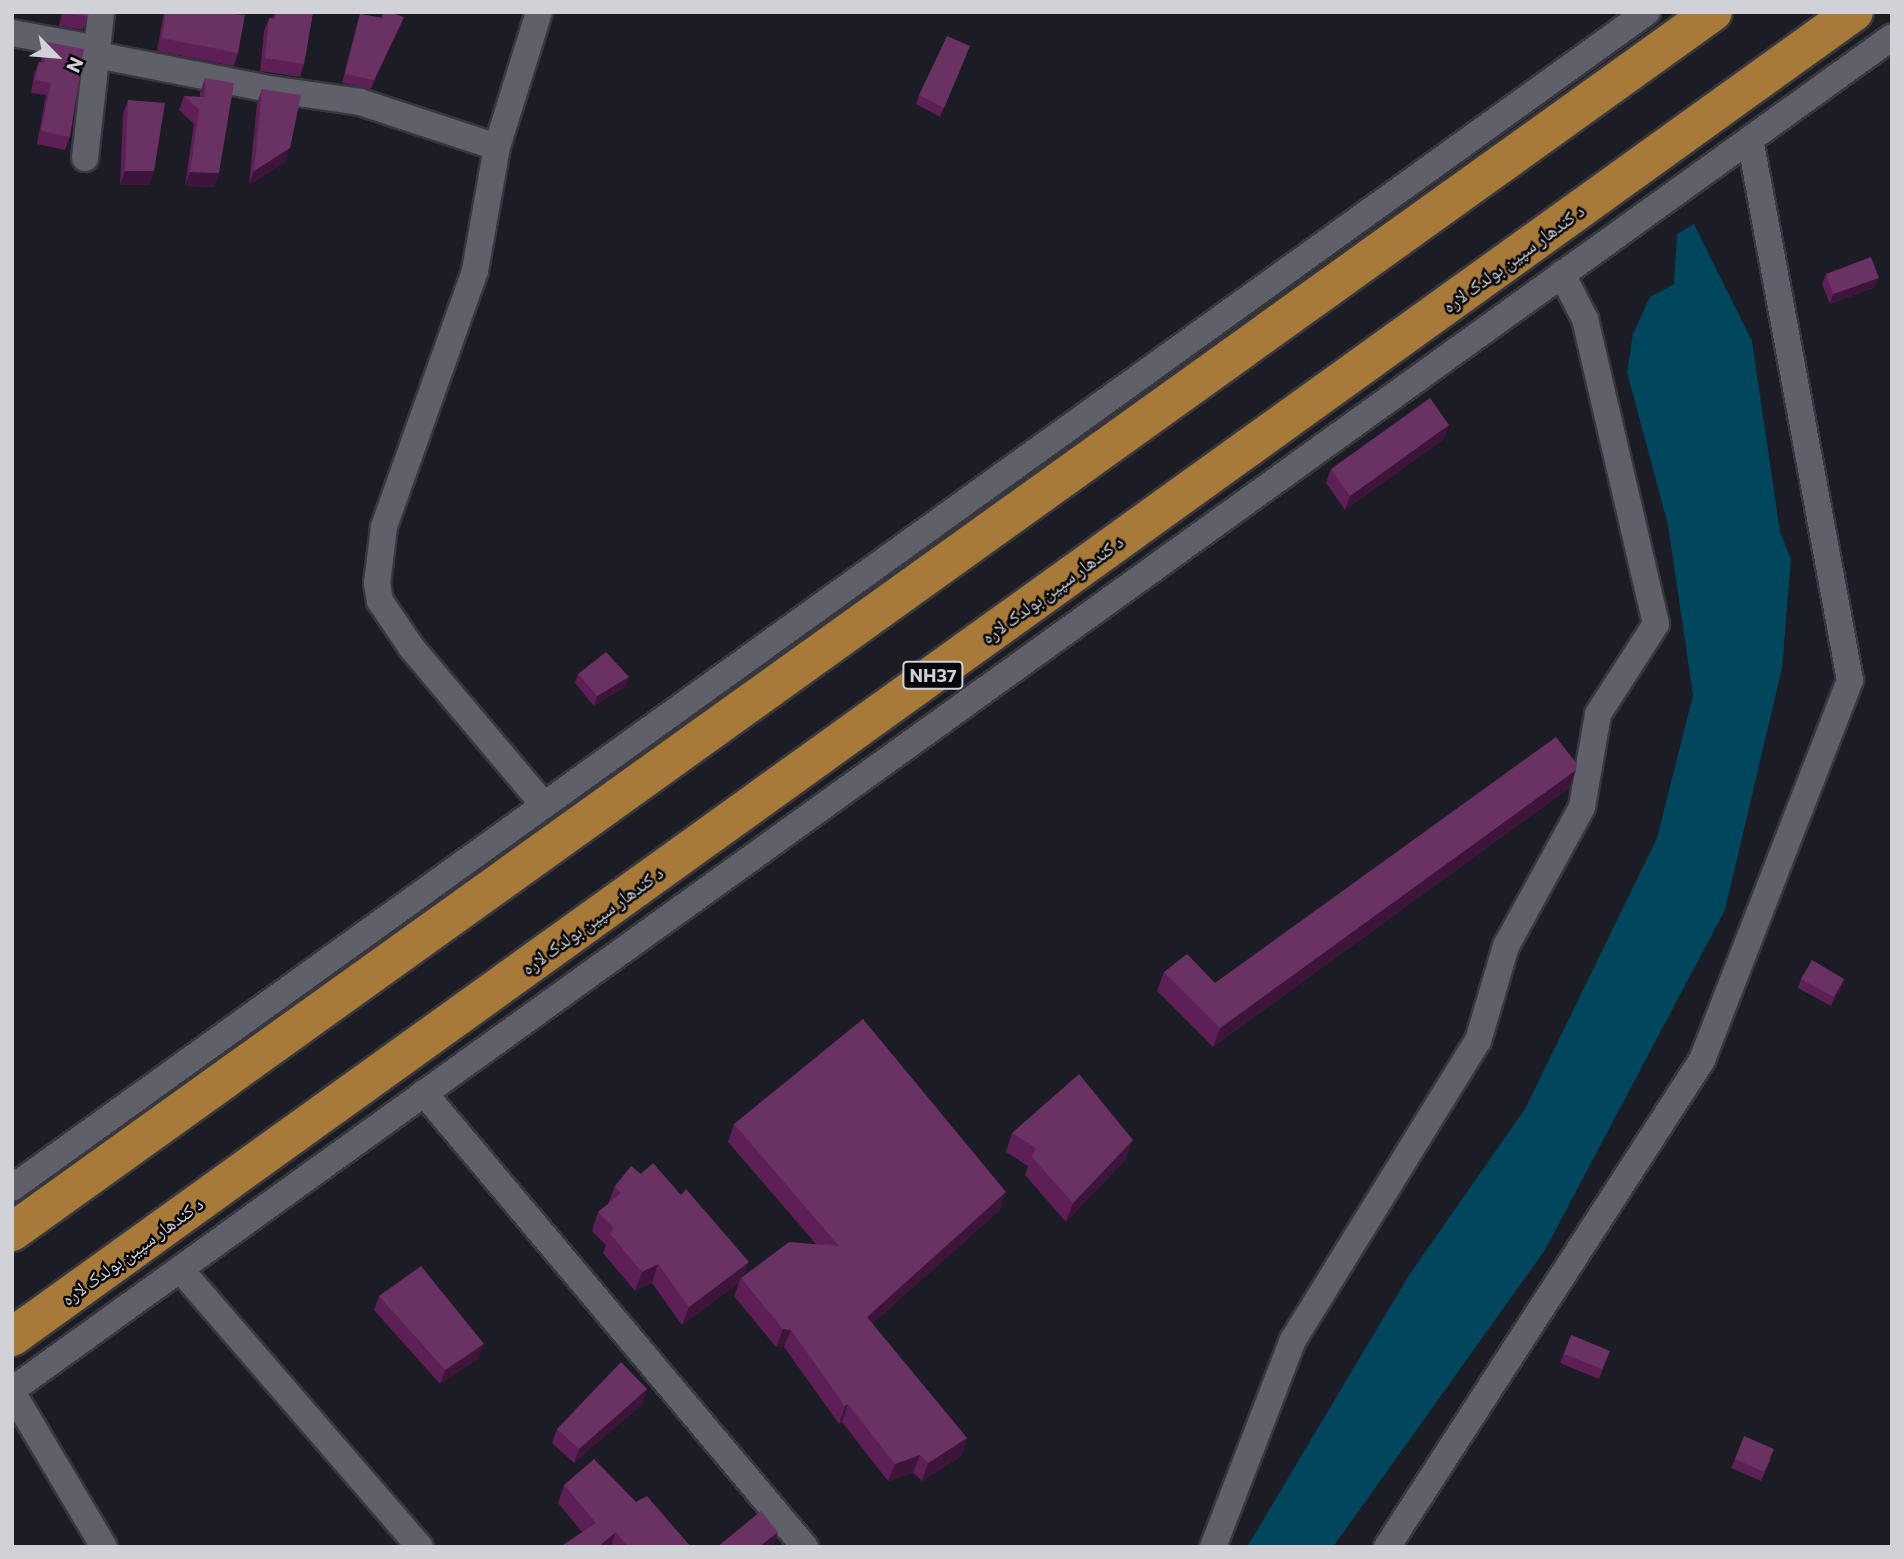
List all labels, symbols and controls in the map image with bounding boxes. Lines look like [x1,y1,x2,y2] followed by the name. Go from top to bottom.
[21,21,91,91] north arrow
[62,54,89,76] text: N
[1438,199,1588,317] street label: د کندهار سپین بولدک لاره
[977,530,1127,648] street label: د کندهار سپین بولدک لاره
[902,660,964,690] road number: NH37
[517,861,667,979] street label: د کندهار سپین بولدک لاره
[57,1192,207,1310] street label: د کندهار سپین بولدک لاره

